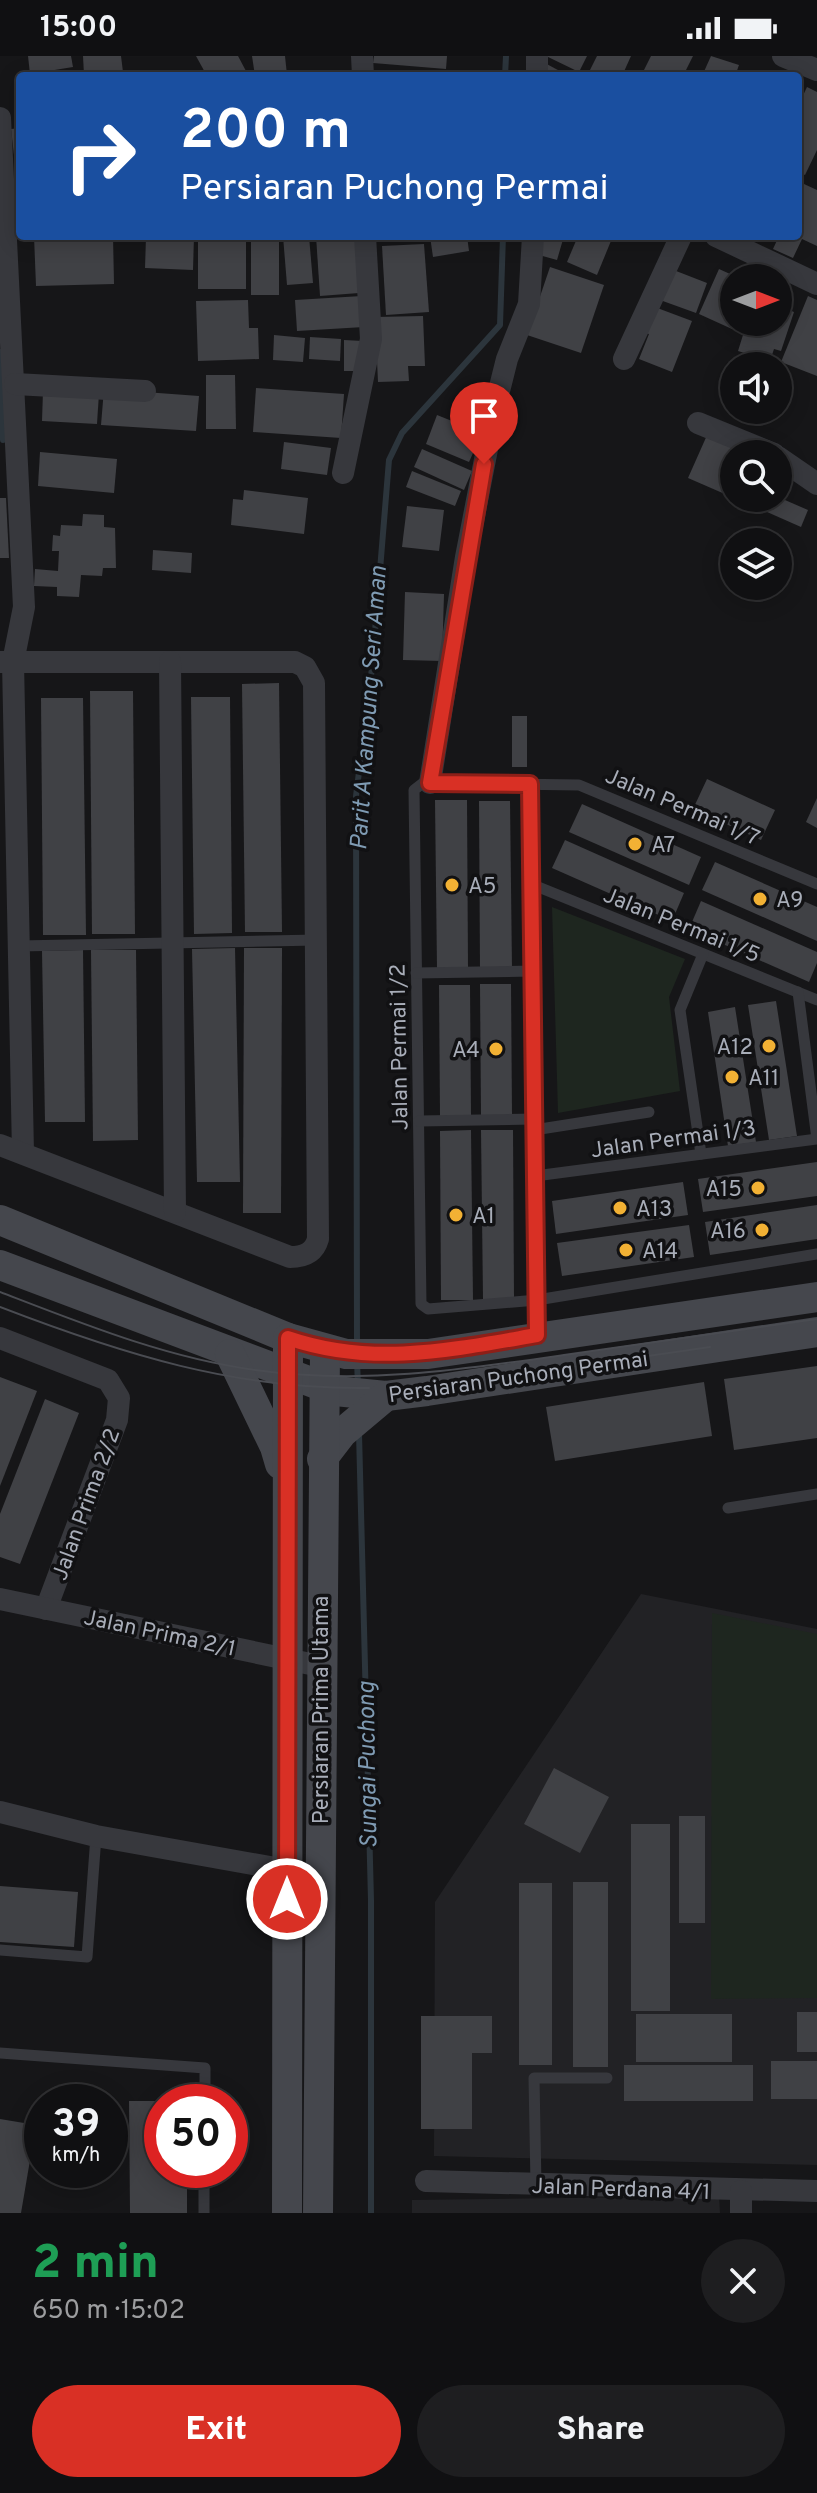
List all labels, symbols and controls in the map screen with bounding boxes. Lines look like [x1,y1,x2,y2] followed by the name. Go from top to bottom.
[40,10,117,47] text: 15:00
[180,98,351,168] text: 200 m
[48,104,152,208] icon: right
[180,167,609,213] text: Persiaran Puchong Permai
[720,264,792,336] north arrow
[720,264,792,600] map controls
[720,352,792,424] button: sound
[450,382,518,464] pin
[462,394,506,438] icon: arrive
[720,440,792,512] button: search
[720,528,792,600] button: layers
[345,565,395,851] water label: Parit A Kampung Seri Aman
[601,764,763,853] street label: Jalan Permai 1/7
[651,833,675,860] place label: A7
[626,835,644,853] marker: A7
[468,874,496,901] place label: A5
[443,876,461,894] marker: A5
[599,883,764,970] street label: Jalan Permai 1/5
[776,888,803,915] place label: A9
[751,890,769,908] marker: A9
[386,963,415,1131] street label: Jalan Permai 1/2
[717,1035,753,1062] place label: A12
[760,1037,778,1055] marker: A12
[452,1038,480,1065] place label: A4
[487,1040,505,1058] marker: A4
[748,1066,779,1093] place label: A11
[723,1068,741,1086] marker: A11
[589,1116,758,1165] street label: Jalan Permai 1/3
[705,1177,742,1204] place label: A15
[749,1179,767,1197] marker: A15
[636,1197,672,1224] place label: A13
[611,1199,629,1217] marker: A13
[472,1204,495,1231] place label: A1
[447,1206,465,1224] marker: A1
[710,1219,746,1246] place label: A16
[753,1221,771,1239] marker: A16
[642,1239,678,1266] place label: A14
[617,1241,635,1259] marker: A14
[387,1347,650,1410] street label: Persiaran Puchong Permai
[47,1425,127,1585] street label: Jalan Prima 2/2
[309,1596,336,1824] street label: Persiaran Prima Utama
[81,1605,238,1664] street label: Jalan Prima 2/1
[353,1680,385,1849] water label: Sungai Puchong
[245,1857,329,1941] position arrow
[144,2084,248,2188] speed limit sign: 50
[52,2101,100,2151] text: 39
[52,2143,100,2169] text: km/h
[531,2174,711,2207] street label: Jalan Perdana 4/1
[32,2235,159,2295] text: 2 min
[701,2239,785,2323] button: close
[32,2295,185,2328] text: 650 m · 15:02
[32,2385,401,2477] button: Exit
[417,2385,785,2477] button: Share

